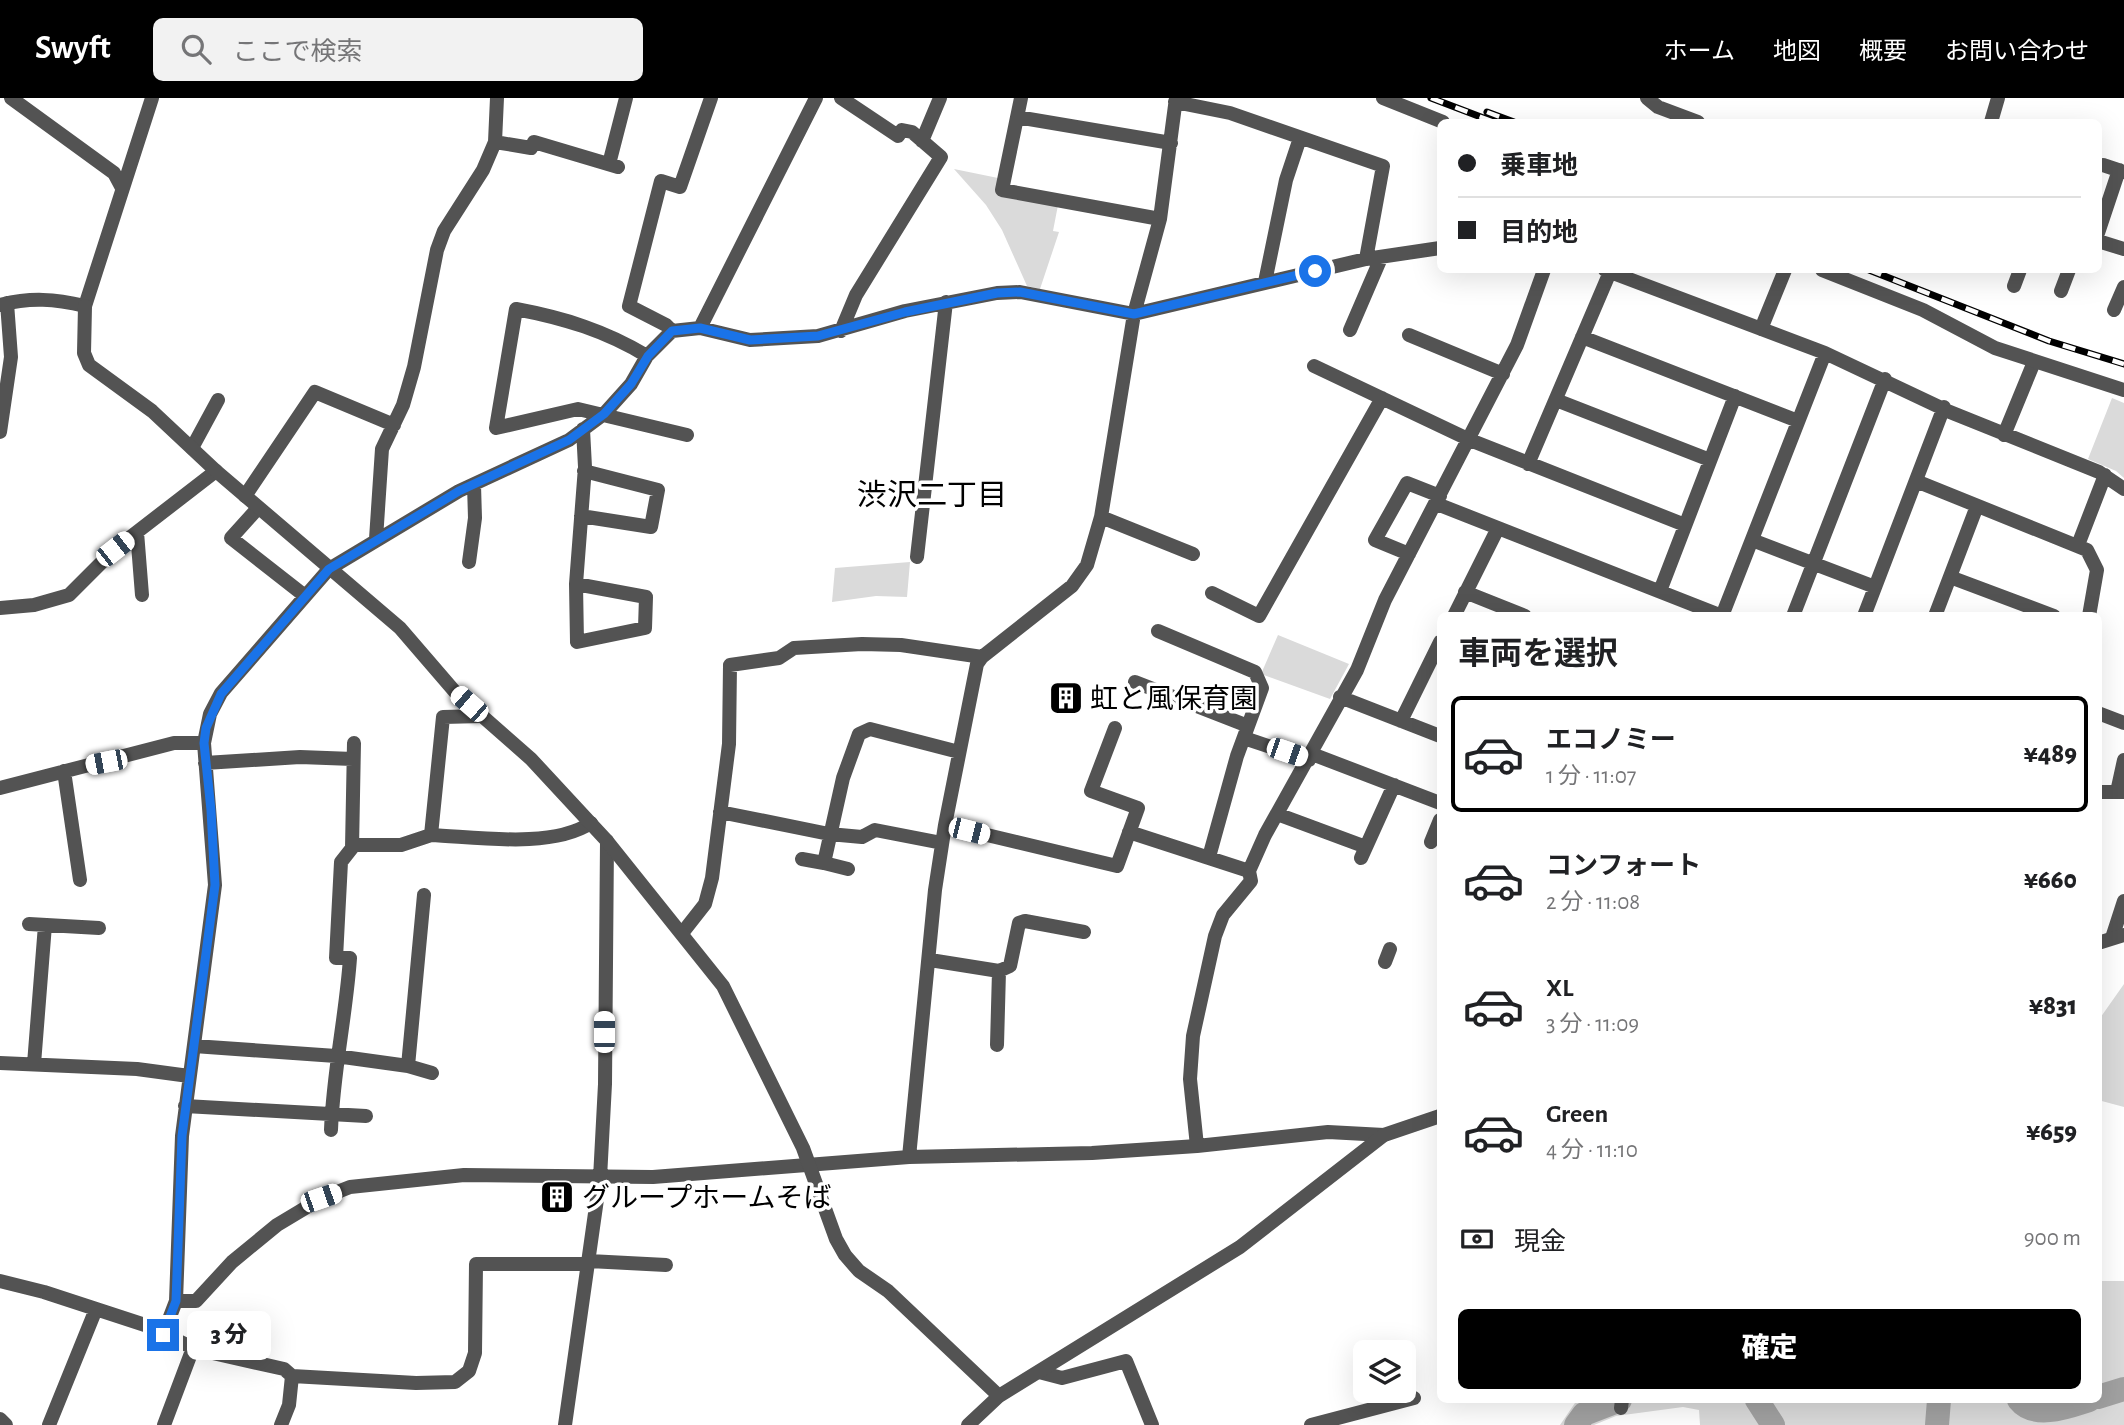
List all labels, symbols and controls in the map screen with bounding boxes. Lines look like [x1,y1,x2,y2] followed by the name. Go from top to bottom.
[153,18,643,81] search box
[177,30,215,68] icon: search
[35,32,111,65] text: Swyft
[233,39,363,65] text: ここで検索
[1664,40,1735,64] text: ホーム
[1773,40,1821,64] text: 地図
[1859,40,1907,64] text: 概要
[1945,40,2089,64] text: お問い合わせ
[1500,153,1578,179] text: 乗車地
[1500,220,1578,246] text: 目的地
[1299,255,1331,287] route start
[857,479,1007,511] district label: 渋沢二丁目
[92,528,139,570] car
[1458,638,1618,670] text: 車両を選択
[1047,679,1085,717] building icon: 虹と風保育園
[447,682,492,726] car
[1090,684,1258,714] place label: 虹と風保育園
[1462,723,1525,786] icon: car
[1546,727,1676,753] text: エコノミー
[1264,735,1311,769] car
[2024,741,2077,767] text: ¥489
[84,748,129,776] car
[1546,765,1636,788] text: 1 分 · 11:07
[947,816,992,846] car
[1462,849,1525,912] icon: car
[1546,853,1701,879] text: コンフォート
[2024,867,2077,893] text: ¥660
[1546,891,1640,914] text: 2 分 · 11:08
[1462,975,1525,1038] icon: car
[1546,975,1573,1001] text: XL
[2029,993,2077,1019] text: ¥831
[594,1011,615,1053] car
[1546,1013,1639,1036] text: 3 分 · 11:09
[1462,1101,1525,1164] icon: car
[1546,1101,1608,1127] text: Green
[2026,1119,2077,1145] text: ¥659
[1546,1139,1638,1162] text: 4 分 · 11:10
[538,1178,576,1216] building icon: グループホームそば
[298,1181,345,1215] car
[582,1183,831,1213] place label: グループホームそば
[1458,1220,1496,1258] icon: cash
[2024,1227,2081,1250] text: 900 m
[1514,1229,1566,1255] text: 現金
[1458,1309,2081,1389] button: 確定
[188,1310,272,1360] callout: 3 分
[147,1319,179,1351] route end
[211,1324,247,1347] text: 3 分
[1353,1340,1416,1403] map controls
[1353,1340,1416,1403] button: layers

